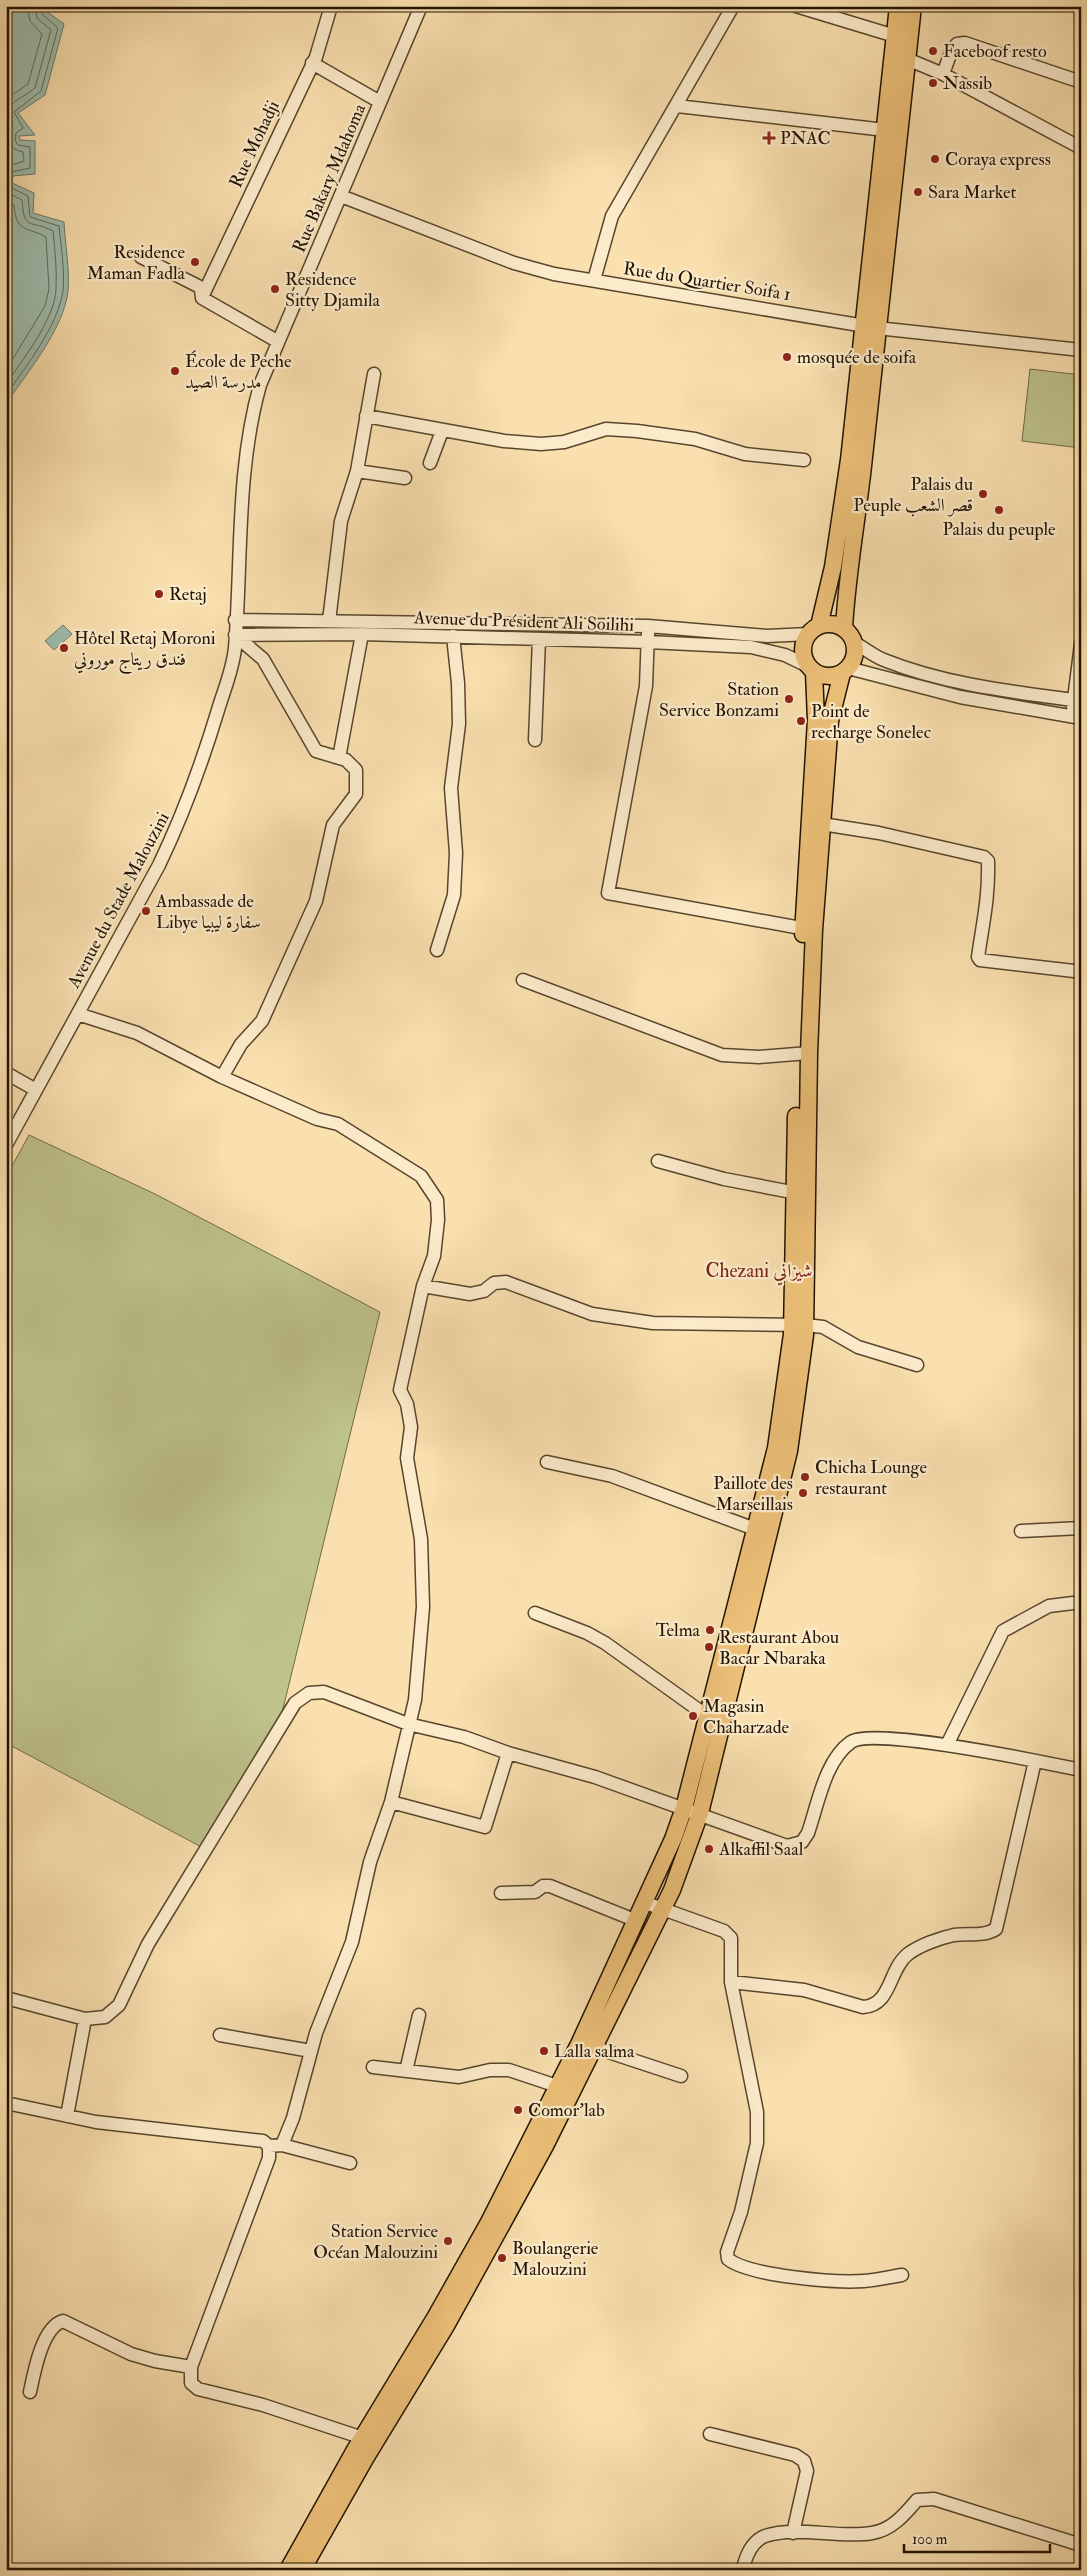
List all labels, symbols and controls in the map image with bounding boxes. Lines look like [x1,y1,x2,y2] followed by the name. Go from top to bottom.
[943,40,1047,63] place label: Faceboof resto
[927,45,939,57] marker: Faceboof resto
[943,72,992,95] place label: Nassib
[927,77,939,89] marker: Nassib
[224,97,285,192] street label: Rue Mohadji
[288,100,371,256] street label: Rue Bakary Mdahoma
[780,127,831,150] place label: PNAC
[762,131,776,145] marker: PNAC
[945,148,1051,171] place label: Coraya express
[929,153,941,165] marker: Coraya express
[928,181,1017,204] place label: Sara Market
[912,186,924,198] marker: Sara Market
[87,241,186,285] place label: Residence Maman Fadla
[189,256,201,268] marker: Residence Maman Fadla
[622,257,792,306] street label: Rue du Quartier Soifa 1
[285,268,381,312] place label: Residence Sitty Djamila
[269,283,281,295] marker: Residence Sitty Djamila
[797,346,917,369] place label: mosquée de soifa
[185,350,292,394] place label: École de Peche مدرسة الصيد
[781,351,793,363] marker: mosquée de soifa
[169,365,181,377] marker: École de Peche مدرسة الصيد
[853,473,973,517] place label: Palais du Peuple قصر الشعب
[977,488,989,500] marker: Palais du Peuple قصر الشعب
[993,504,1005,516] marker: Palais du peuple
[942,518,1056,541] place label: Palais du peuple
[169,583,207,606] place label: Retaj
[153,588,165,600] marker: Retaj
[413,606,635,637] street label: Avenue du Président Ali Soilihi
[74,627,216,675] place label: Hôtel Retaj Moroni فندق ريتاج موروني
[58,642,70,654] marker: Hôtel Retaj Moroni فندق ريتاج موروني
[659,678,779,722] place label: Station Service Bonzami
[783,693,795,705] marker: Station Service Bonzami
[811,700,931,744] place label: Point de recharge Sonelec
[795,715,807,727] marker: Point de recharge Sonelec
[62,808,175,993] street label: Avenue du Stade Malouzini
[155,890,261,934] place label: Ambassade de Libye سفارة ليبيا
[140,905,152,917] marker: Ambassade de Libye سفارة ليبيا
[706,1259,812,1286] district label: Chezani شيزاني
[815,1456,927,1500] place label: Chicha Lounge restaurant
[799,1471,811,1483] marker: Chicha Lounge restaurant
[713,1472,793,1516] place label: Paillote des Marseillais
[797,1487,809,1499] marker: Paillote des Marseillais
[655,1619,701,1642] place label: Telma
[704,1624,716,1636] marker: Telma
[719,1626,839,1670] place label: Restaurant Abou Bacar Nbaraka
[703,1641,715,1653] marker: Restaurant Abou Bacar Nbaraka
[703,1695,790,1739] place label: Magasin Chaharzade
[687,1710,699,1722] marker: Magasin Chaharzade
[718,1838,804,1861] place label: Alkaffil Saal
[703,1843,715,1855] marker: Alkaffil Saal
[554,2040,635,2063] place label: Lalla salma
[538,2045,550,2057] marker: Lalla salma
[528,2099,605,2122] place label: Comor'lab
[512,2104,524,2116] marker: Comor'lab
[313,2220,438,2264] place label: Station Service Océan Malouzini
[442,2235,454,2247] marker: Station Service Océan Malouzini
[512,2237,599,2281] place label: Boulangerie Malouzini
[496,2252,508,2264] marker: Boulangerie Malouzini
[904,2521,1051,2553] scale bar
[912,2530,948,2549] text: 100 m

